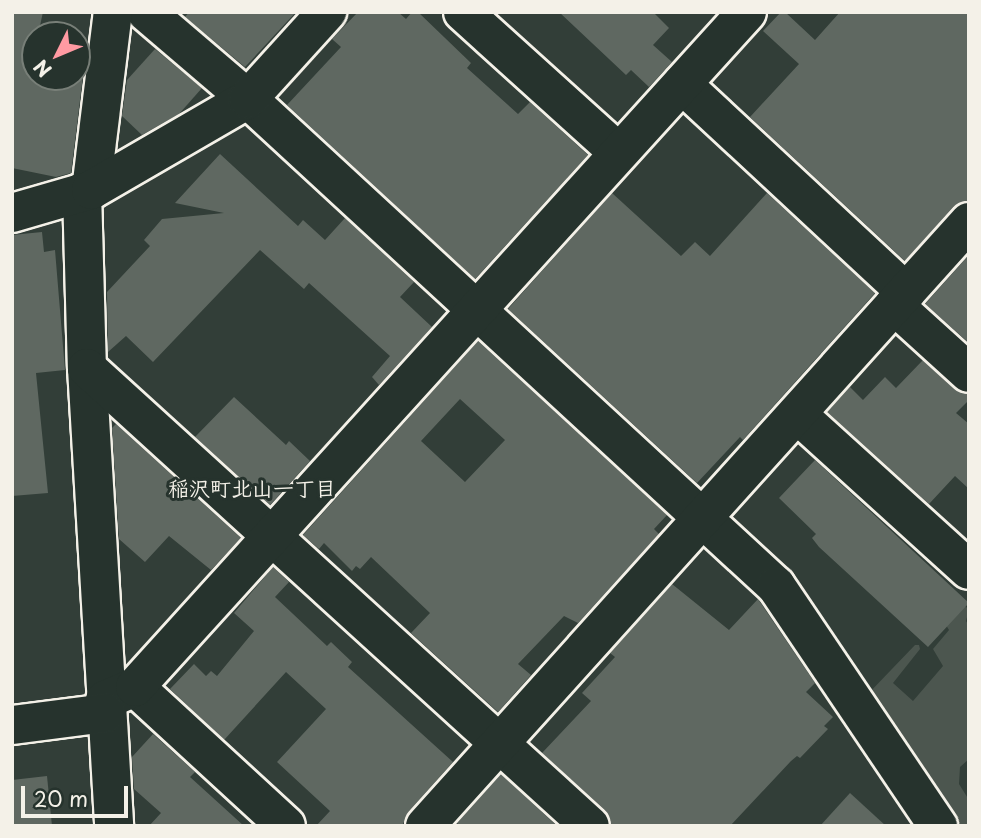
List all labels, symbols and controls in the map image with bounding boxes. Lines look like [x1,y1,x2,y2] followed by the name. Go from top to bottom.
[21,21,91,91] north arrow
[27,54,57,84] text: N
[168,474,336,500] district label: 稲沢町北山一丁目
[24,772,131,816] scale bar
[34,782,88,814] text: 20 m

